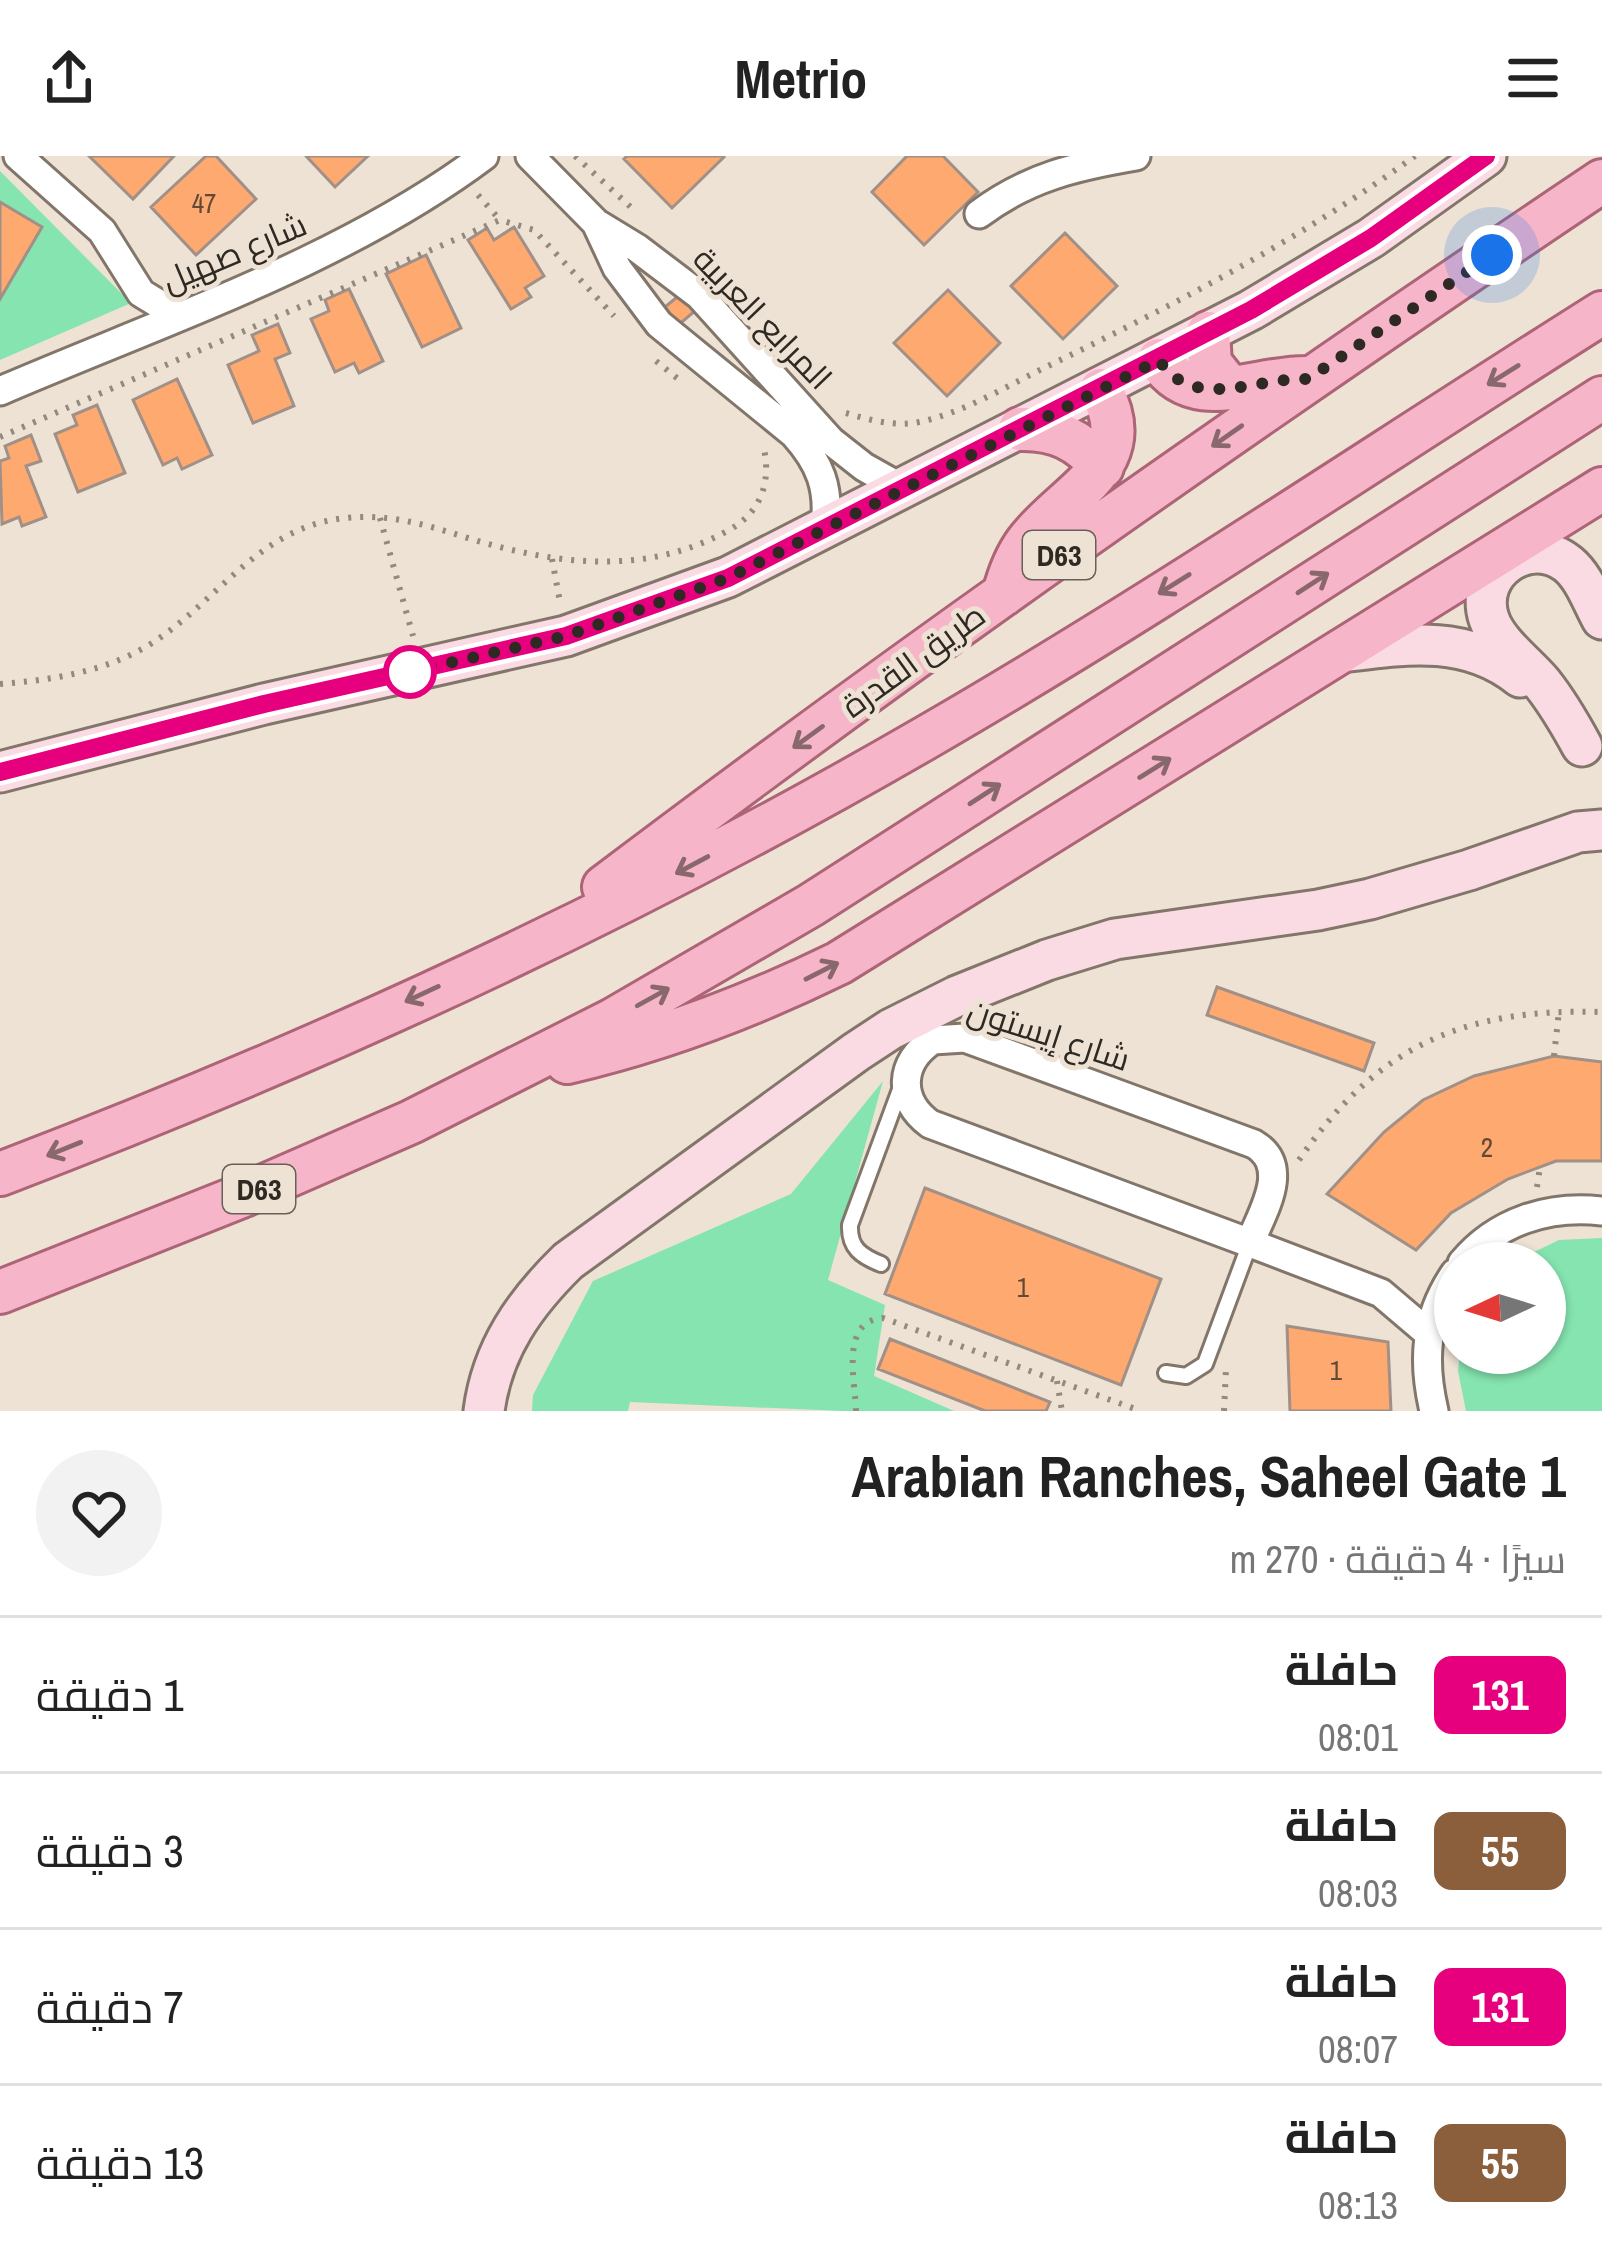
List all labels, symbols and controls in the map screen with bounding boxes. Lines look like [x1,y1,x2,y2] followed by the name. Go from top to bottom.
[735,42,867,115] text: Metrio
[36,45,102,111] icon: share
[1500,45,1566,111] icon: menu
[192,185,216,221] house number: 47
[155,202,313,303] street label: شارع صهيل
[1462,225,1522,285] your location
[683,237,842,400] street label: المرابع العربية
[1487,363,1521,387] one-way arrow
[1211,423,1244,448] one-way arrow
[1023,531,1095,579] road number: D63
[1296,571,1330,596] one-way arrow
[1157,572,1191,596] one-way arrow
[832,593,994,727] street label: طريق القدرة
[385,647,435,697] unlabelled marker
[792,723,825,749] one-way arrow
[1137,756,1171,780] one-way arrow
[967,781,1001,806] one-way arrow
[675,854,710,877] one-way arrow
[804,958,839,981] one-way arrow
[405,985,441,1007] one-way arrow
[634,985,669,1009] one-way arrow
[962,987,1136,1082] street label: شارع إيستون
[1481,1129,1493,1165] house number: 2
[46,1140,83,1161] one-way arrow
[223,1165,295,1213] road number: D63
[1434,1242,1566,1374] north arrow
[1434,1242,1566,1374] map controls
[1017,1269,1030,1305] house number: 1
[1330,1352,1343,1388] house number: 1
[852,1438,1566,1515] text: Arabian Ranches, Saheel Gate 1
[36,1450,162,1576] button: heart
[1230,1533,1566,1585] text: سيرًا · 4 دقيقة · 270 m
[1285,1638,1398,1699] text: حافلة
[36,1664,184,1725] text: 1 دقيقة
[1471,1667,1529,1723] text: 131
[1318,1711,1398,1763] text: 08:01
[1285,1794,1398,1855] text: حافلة
[36,1820,184,1881] text: 3 دقيقة
[1481,1823,1519,1879] text: 55
[1318,1867,1398,1919] text: 08:03
[1285,1950,1398,2011] text: حافلة
[36,1976,184,2037] text: 7 دقيقة
[1471,1979,1529,2035] text: 131
[1318,2023,1398,2075] text: 08:07
[1285,2106,1398,2167] text: حافلة
[36,2132,204,2193] text: 13 دقيقة
[1481,2135,1519,2191] text: 55
[1318,2179,1398,2231] text: 08:13

